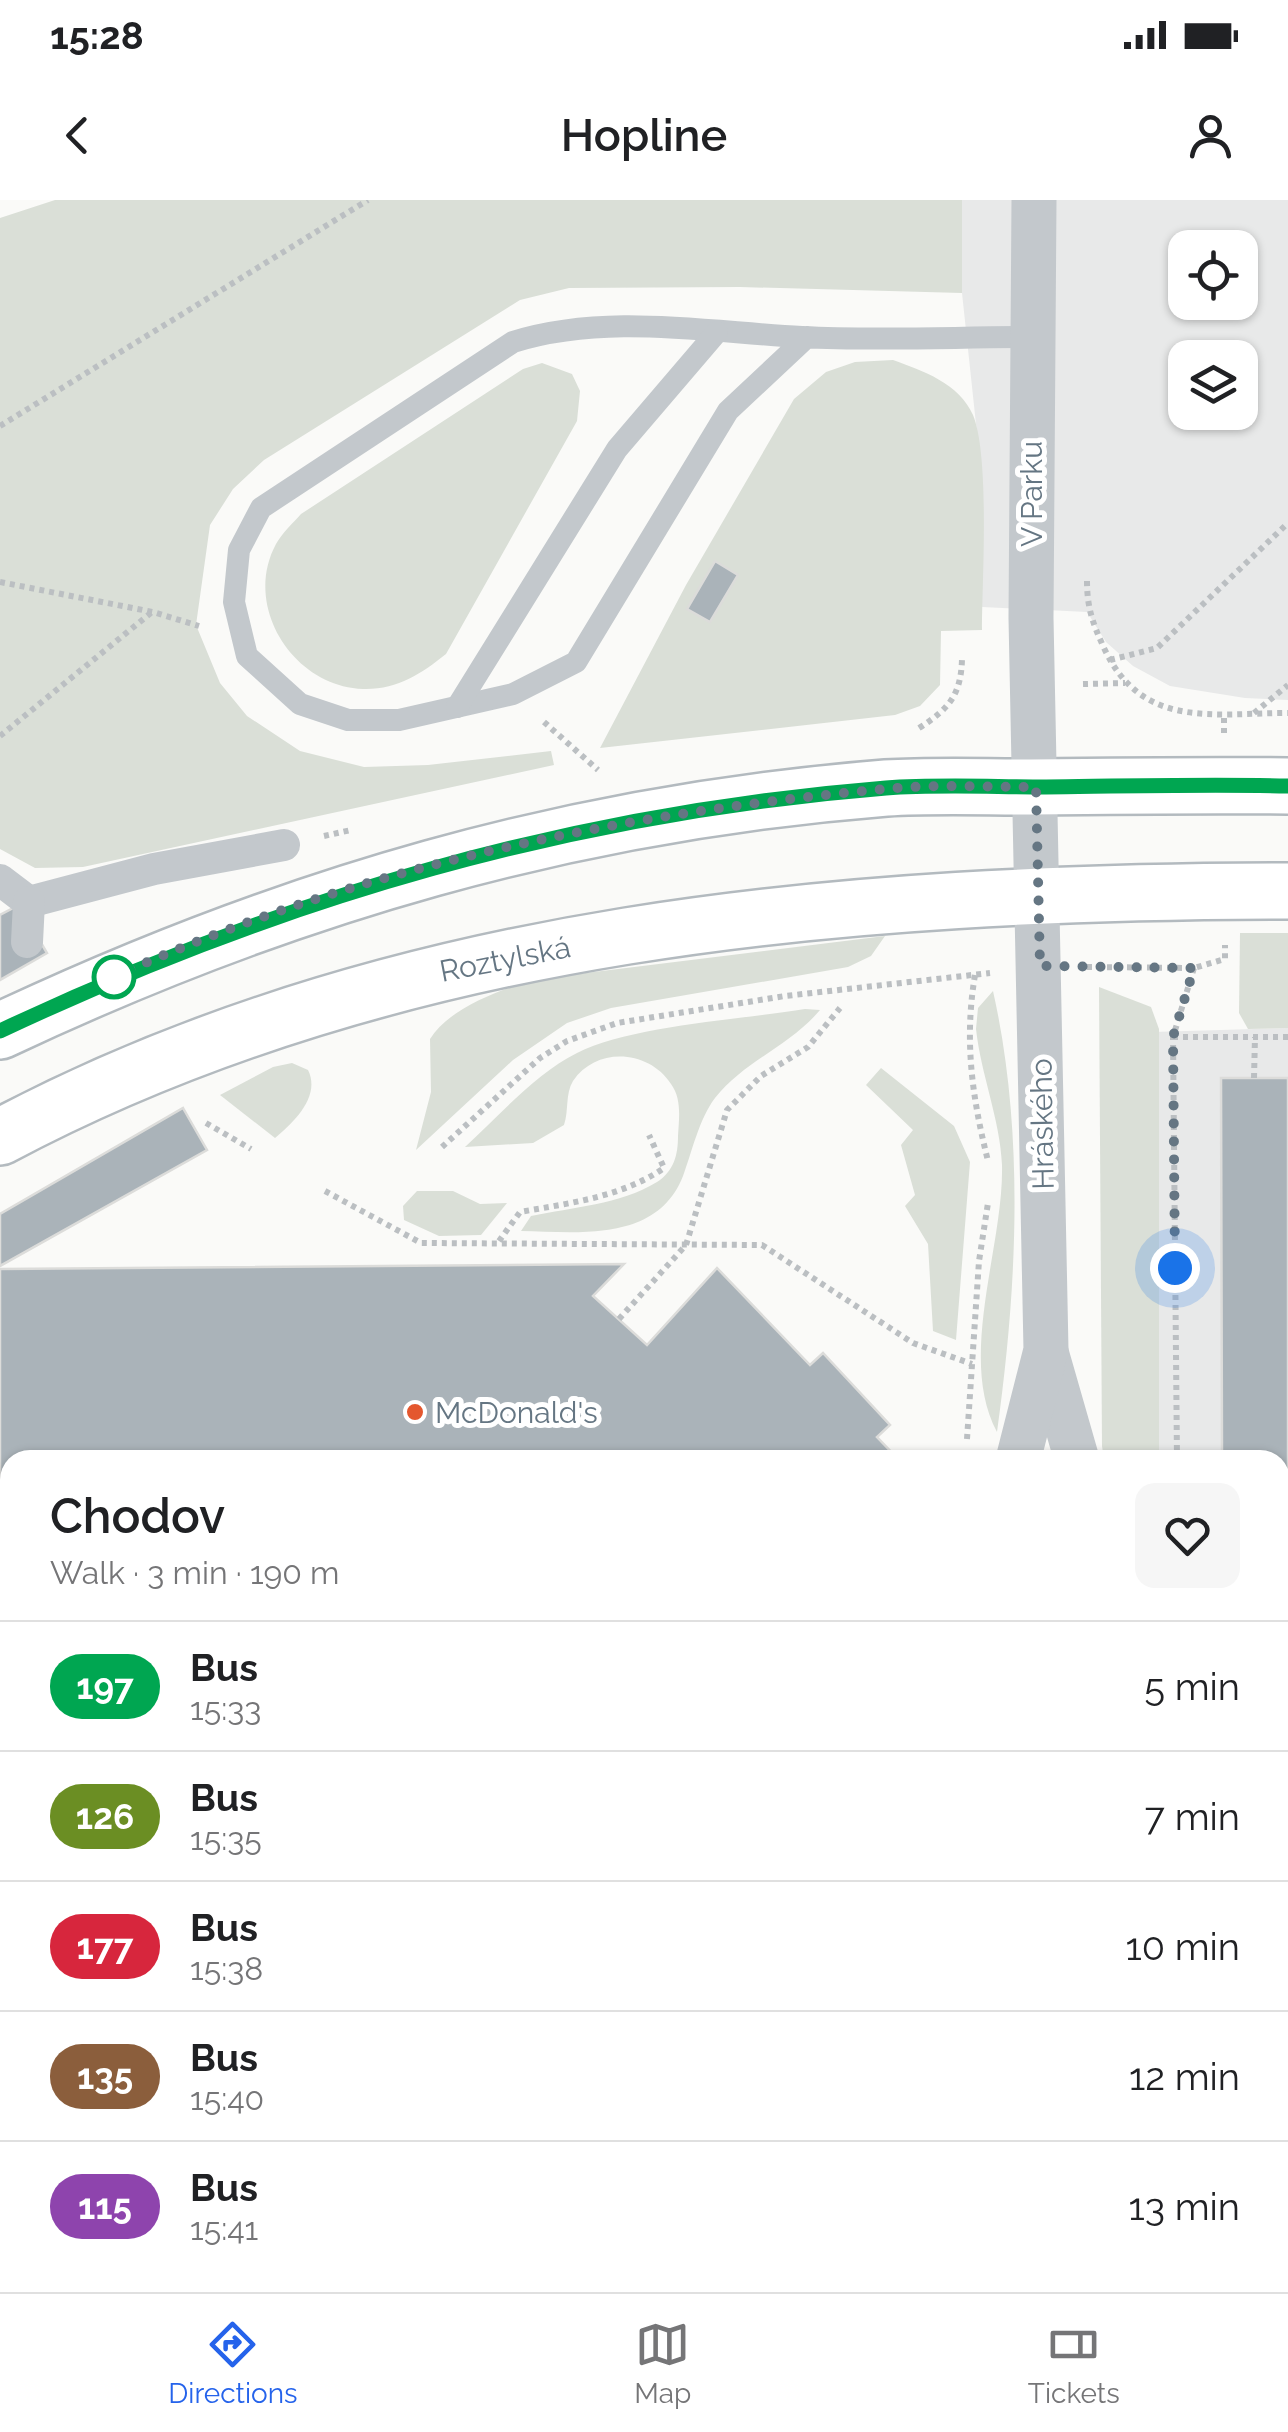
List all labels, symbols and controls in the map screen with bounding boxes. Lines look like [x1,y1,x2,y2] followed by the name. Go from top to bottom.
[50,13,144,58] text: 15:28
[50,108,105,163] icon: back
[1183,108,1238,163] icon: person
[561,109,727,162] text: Hopline
[1168,230,1258,430] map controls
[1168,230,1258,320] button: locate
[1168,340,1258,430] button: layers
[1014,441,1049,547] street label: V Parku
[437,929,573,989] street label: Roztylská
[93,956,135,998] unlabelled marker
[1023,1058,1061,1190] street label: Hráského
[1150,1243,1200,1293] your location
[435,1395,598,1430] place label: McDonald's
[404,1401,426,1423] marker: McDonald's
[1135,1483,1240,1588] button: heart
[50,1488,225,1544] text: Chodov
[50,1554,340,1591] text: Walk · 3 min · 190 m
[190,1645,258,1690] text: Bus
[1144,1664,1240,1709] text: 5 min
[76,1666,134,1707] text: 197
[190,1690,261,1727] text: 15:33
[190,1775,258,1820] text: Bus
[1145,1794,1240,1839] text: 7 min
[76,1796,134,1837] text: 126
[190,1820,262,1857] text: 15:35
[190,1905,258,1950] text: Bus
[1125,1924,1240,1969] text: 10 min
[77,1926,133,1967] text: 177
[190,1950,263,1987] text: 15:38
[190,2035,258,2080] text: Bus
[1129,2054,1240,2099] text: 12 min
[77,2056,133,2097] text: 135
[190,2080,264,2117] text: 15:40
[190,2165,258,2210] text: Bus
[1128,2184,1240,2229] text: 13 min
[78,2186,132,2227] text: 115
[190,2210,258,2247] text: 15:41
[168,2317,298,2410] tab: Directions
[634,2317,691,2410] tab: Map
[1028,2317,1120,2410] tab: Tickets

